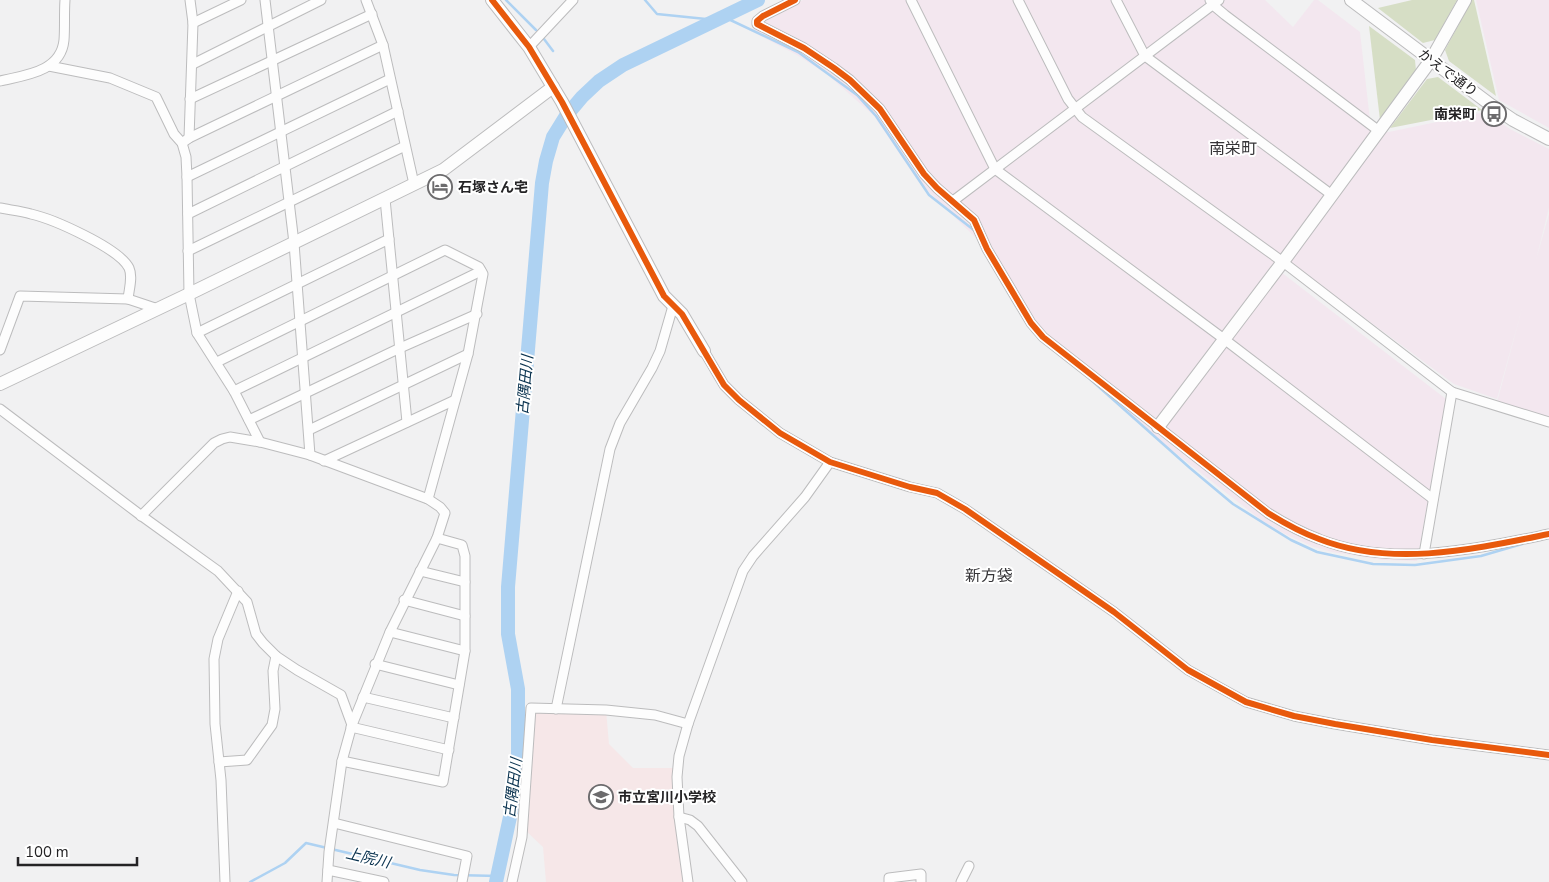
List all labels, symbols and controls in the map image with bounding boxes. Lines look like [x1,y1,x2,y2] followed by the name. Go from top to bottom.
[1414,44,1482,102] street label: かえで通り
[1481,101,1507,127] bus stop icon: 南栄町
[1434,105,1476,124] place label: 南栄町
[1209,138,1257,160] district label: 南栄町
[427,174,453,200] hotel icon: 石塚さん宅
[458,178,528,197] place label: 石塚さん宅
[512,352,538,416] water label: 古隅田川
[965,565,1013,587] district label: 新方袋
[499,755,527,819] water label: 古隅田川
[588,784,614,810] school or university icon: 市立宮川小学校
[618,788,716,807] place label: 市立宮川小学校
[18,834,136,866] scale bar
[25,842,69,862] text: 100 m
[344,843,394,873] water label: 上院川

